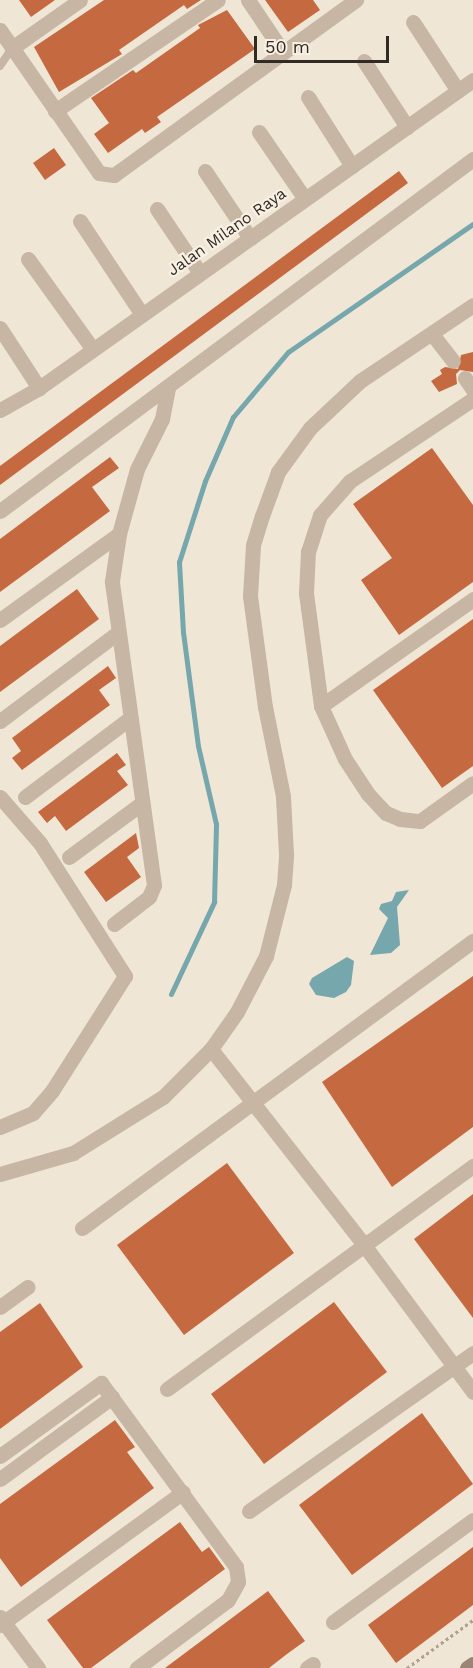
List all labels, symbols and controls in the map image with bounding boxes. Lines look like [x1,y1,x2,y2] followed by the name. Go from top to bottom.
[257,24,392,62] scale bar
[265,36,310,57] text: 50 m
[164,184,290,280] street label: Jalan Milano Raya

